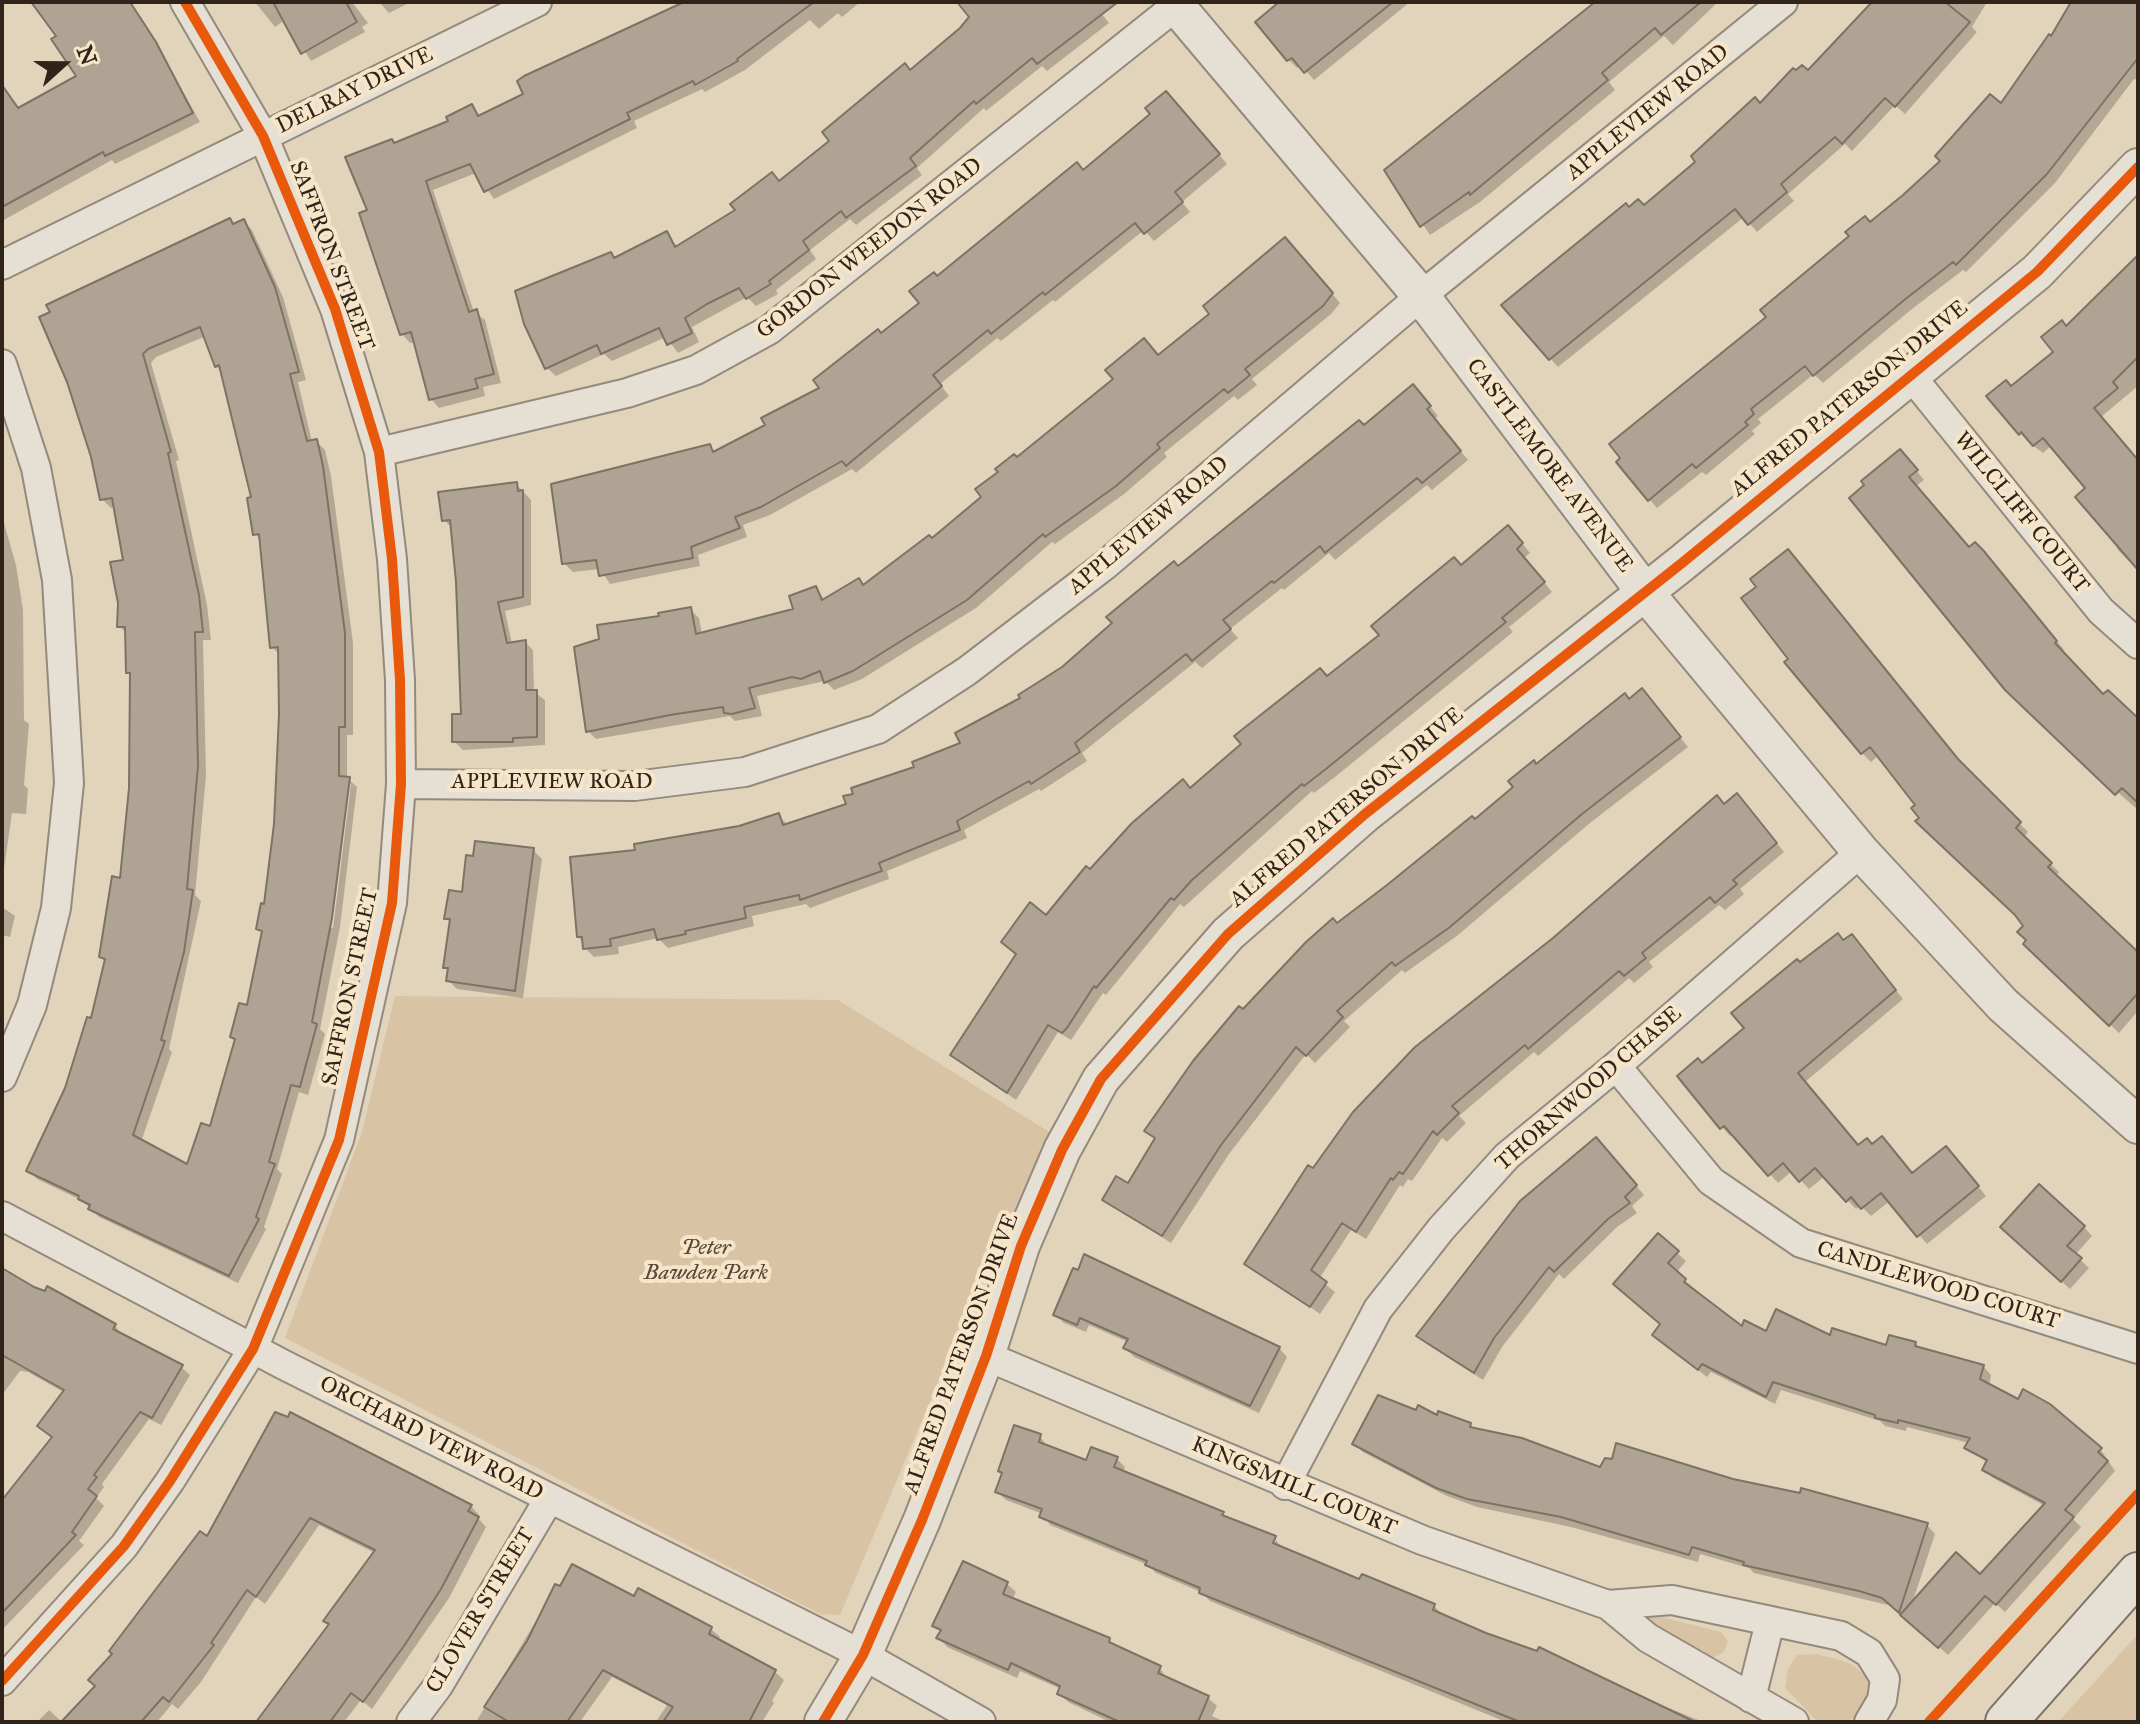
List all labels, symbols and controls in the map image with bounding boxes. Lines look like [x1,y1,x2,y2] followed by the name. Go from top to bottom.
[24,24,104,104] north arrow
[1561,39,1735,187] street label: APPLEVIEW ROAD
[71,42,103,69] text: N
[273,42,437,140] street label: DELRAY DRIVE
[752,153,988,345] street label: GORDON WEEDON ROAD
[283,157,379,355] street label: SAFFRON STREET
[1726,295,1974,503] street label: ALFRED PATERSON DRIVE
[1460,354,1638,578] street label: CASTLEMORE AVENUE
[1948,427,2094,599] street label: WILCLIFF COURT
[1063,451,1235,601] street label: APPLEVIEW ROAD
[1225,702,1469,914] street label: ALFRED PATERSON DRIVE
[451,770,653,796] street label: APPLEVIEW ROAD
[317,886,385,1088] street label: SAFFRON STREET
[1491,1001,1687,1177] street label: THORNWOOD CHASE
[899,1210,1025,1498] street label: ALFRED PATERSON DRIVE
[644,1236,768,1288] park label: Peter Bawden Park
[1813,1236,2063,1336] street label: CANDLEWOOD COURT
[315,1371,547,1507] street label: ORCHARD VIEW ROAD
[1187,1432,1401,1542] street label: KINGSMILL COURT
[421,1523,541,1699] street label: CLOVER STREET

